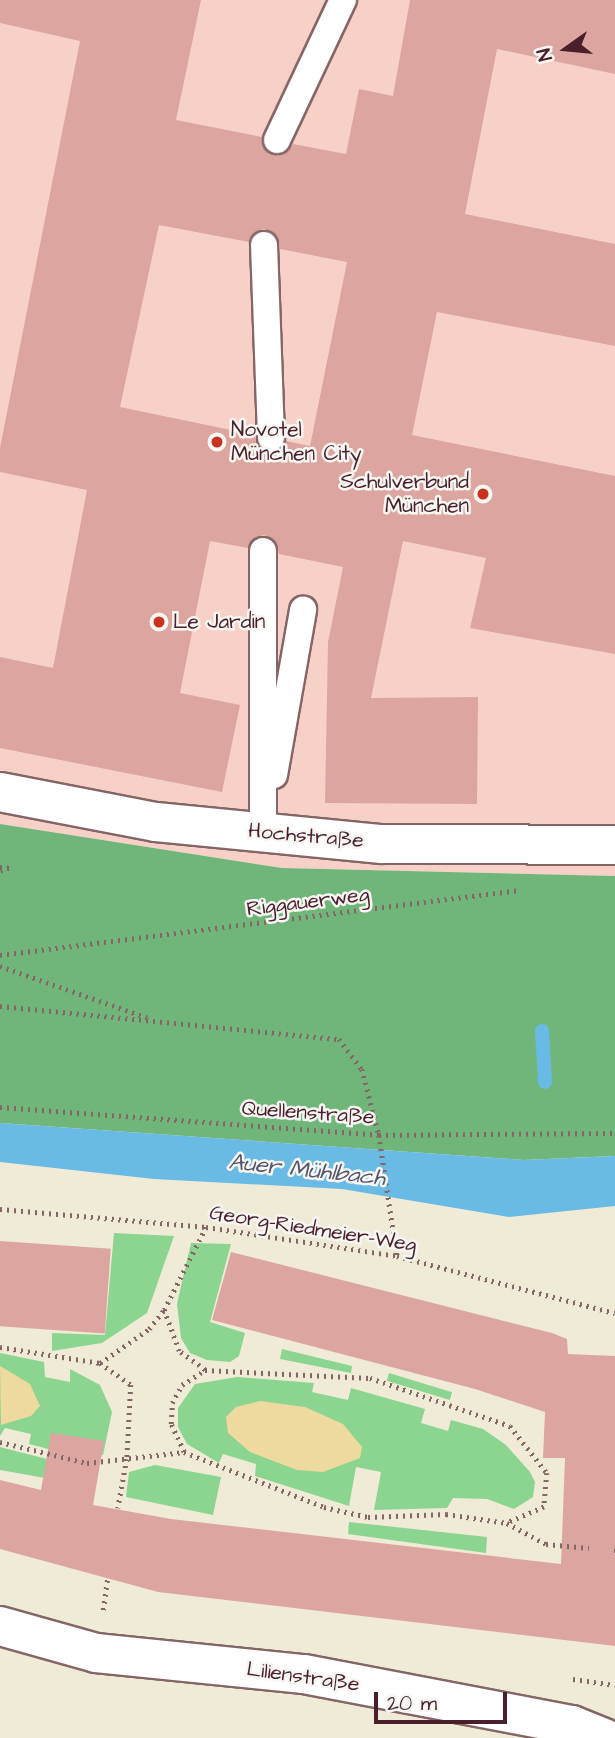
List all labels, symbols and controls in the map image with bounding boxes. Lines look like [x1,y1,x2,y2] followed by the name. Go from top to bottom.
[531,14,601,84] north arrow
[531,45,560,64] text: N
[231,417,362,467] place label: Novotel München City
[209,434,225,450] marker: Novotel München City
[340,469,469,519] place label: Schulverbund München
[475,486,491,502] marker: Schulverbund München
[173,609,265,635] place label: Le Jardin
[151,614,167,630] marker: Le Jardin
[247,818,365,854] street label: Hochstraße
[245,882,371,922] street label: Riggauerweg
[241,1096,375,1130] street label: Quellenstraße
[227,1148,387,1192] water label: Auer Mühlbach
[208,1200,418,1258] street label: Georg-Riedmeier-Weg
[245,1657,361,1697] street label: Lilienstraße
[377,1678,510,1722] scale bar
[387,1689,437,1718] text: 20 m

